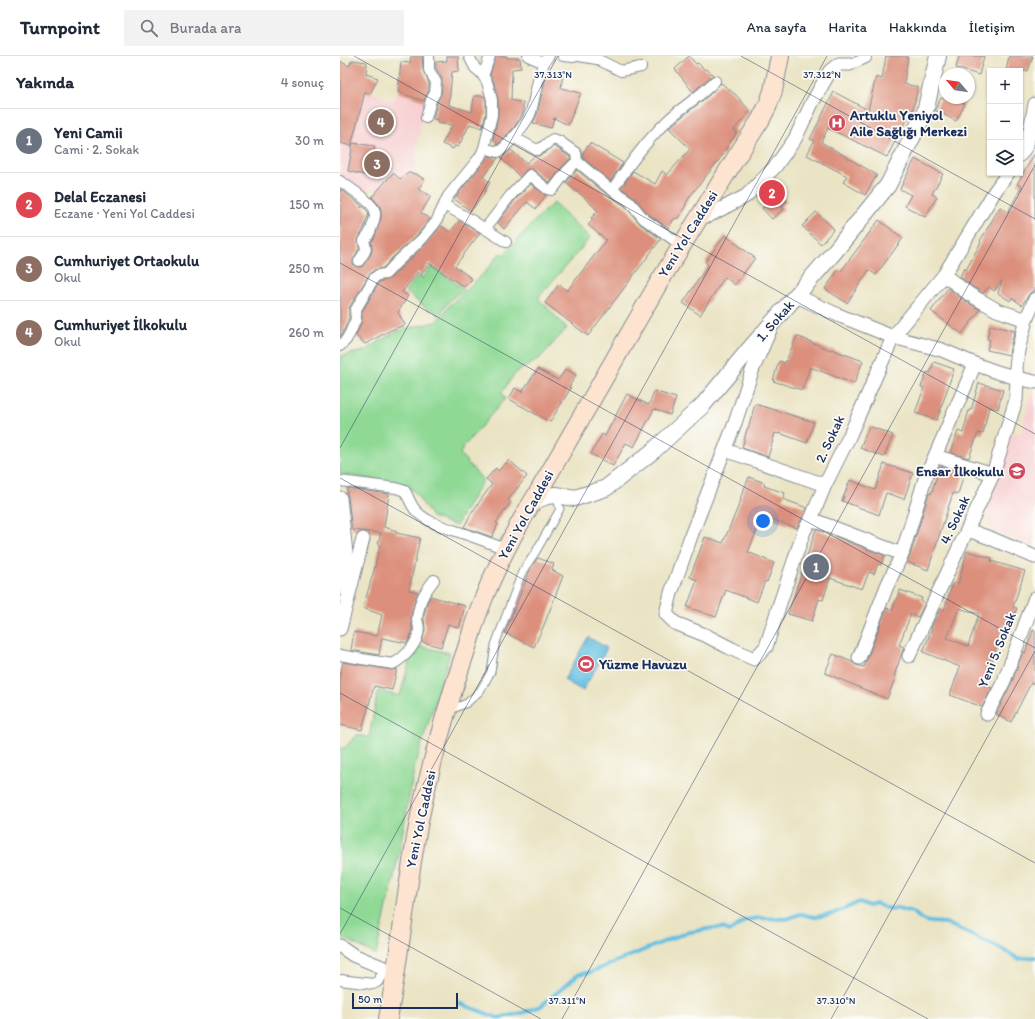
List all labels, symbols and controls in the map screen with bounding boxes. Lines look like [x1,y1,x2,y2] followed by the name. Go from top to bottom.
[124,10,404,46] search box
[20,16,100,39] text: Turnpoint
[138,17,160,39] icon: search
[170,19,242,37] text: Burada ara
[747,19,806,36] text: Ana sayfa
[828,19,867,36] text: Harita
[889,19,947,36] text: Hakkında
[969,19,1015,36] text: İletişim
[534,68,572,81] text: 37.313°N
[803,68,841,81] text: 37.312°N
[939,68,975,104] north arrow
[987,68,1023,176] map controls
[987,68,1023,104] button: +
[16,72,74,92] text: Yakında
[281,75,324,90] text: 4 sonuç
[987,104,1023,140] button: −
[368,107,394,137] pin: 4
[849,107,967,140] place label: Artuklu Yeniyol Aile Sağlığı Merkezi
[827,113,847,133] hospital icon: Artuklu Yeniyol Aile Sağlığı Merkezi
[54,124,123,142] text: Yeni Camii
[26,133,32,148] text: 1
[295,133,324,148] text: 30 m
[987,140,1023,176] button: layers
[54,142,139,157] text: Cami · 2. Sokak
[364,149,390,179] pin: 3
[759,178,785,208] pin: 2
[654,187,722,281] street label: Yeni Yol Caddesi
[54,188,146,206] text: Delal Eczanesi
[26,197,32,212] text: 2
[289,197,324,212] text: 150 m
[54,206,195,221] text: Eczane · Yeni Yol Caddesi
[54,252,199,270] text: Cumhuriyet Ortaokulu
[25,261,33,276] text: 3
[288,261,324,276] text: 250 m
[54,270,81,285] text: Okul
[752,297,798,345] street label: 1. Sokak
[54,316,187,334] text: Cumhuriyet İlkokulu
[25,325,33,340] text: 4
[288,325,324,340] text: 260 m
[54,334,81,349] text: Okul
[812,413,848,465] street label: 2. Sokak
[1007,461,1027,481] school or university icon: Ensar İlkokulu
[916,463,1004,480] place label: Ensar İlkokulu
[494,467,558,563] street label: Yeni Yol Caddesi
[936,493,974,547] street label: 4. Sokak
[753,511,773,531] your location
[803,552,829,582] pin: 1
[974,610,1020,690] street label: Yeni 5. Sokak
[576,654,596,674] sports icon: Yüzme Havuzu
[598,656,687,673] place label: Yüzme Havuzu
[402,769,440,869] street label: Yeni Yol Caddesi
[352,991,458,1010] scale bar
[358,993,382,1006] text: 50 m
[548,994,586,1007] text: 37.311°N
[817,994,856,1007] text: 37.310°N

